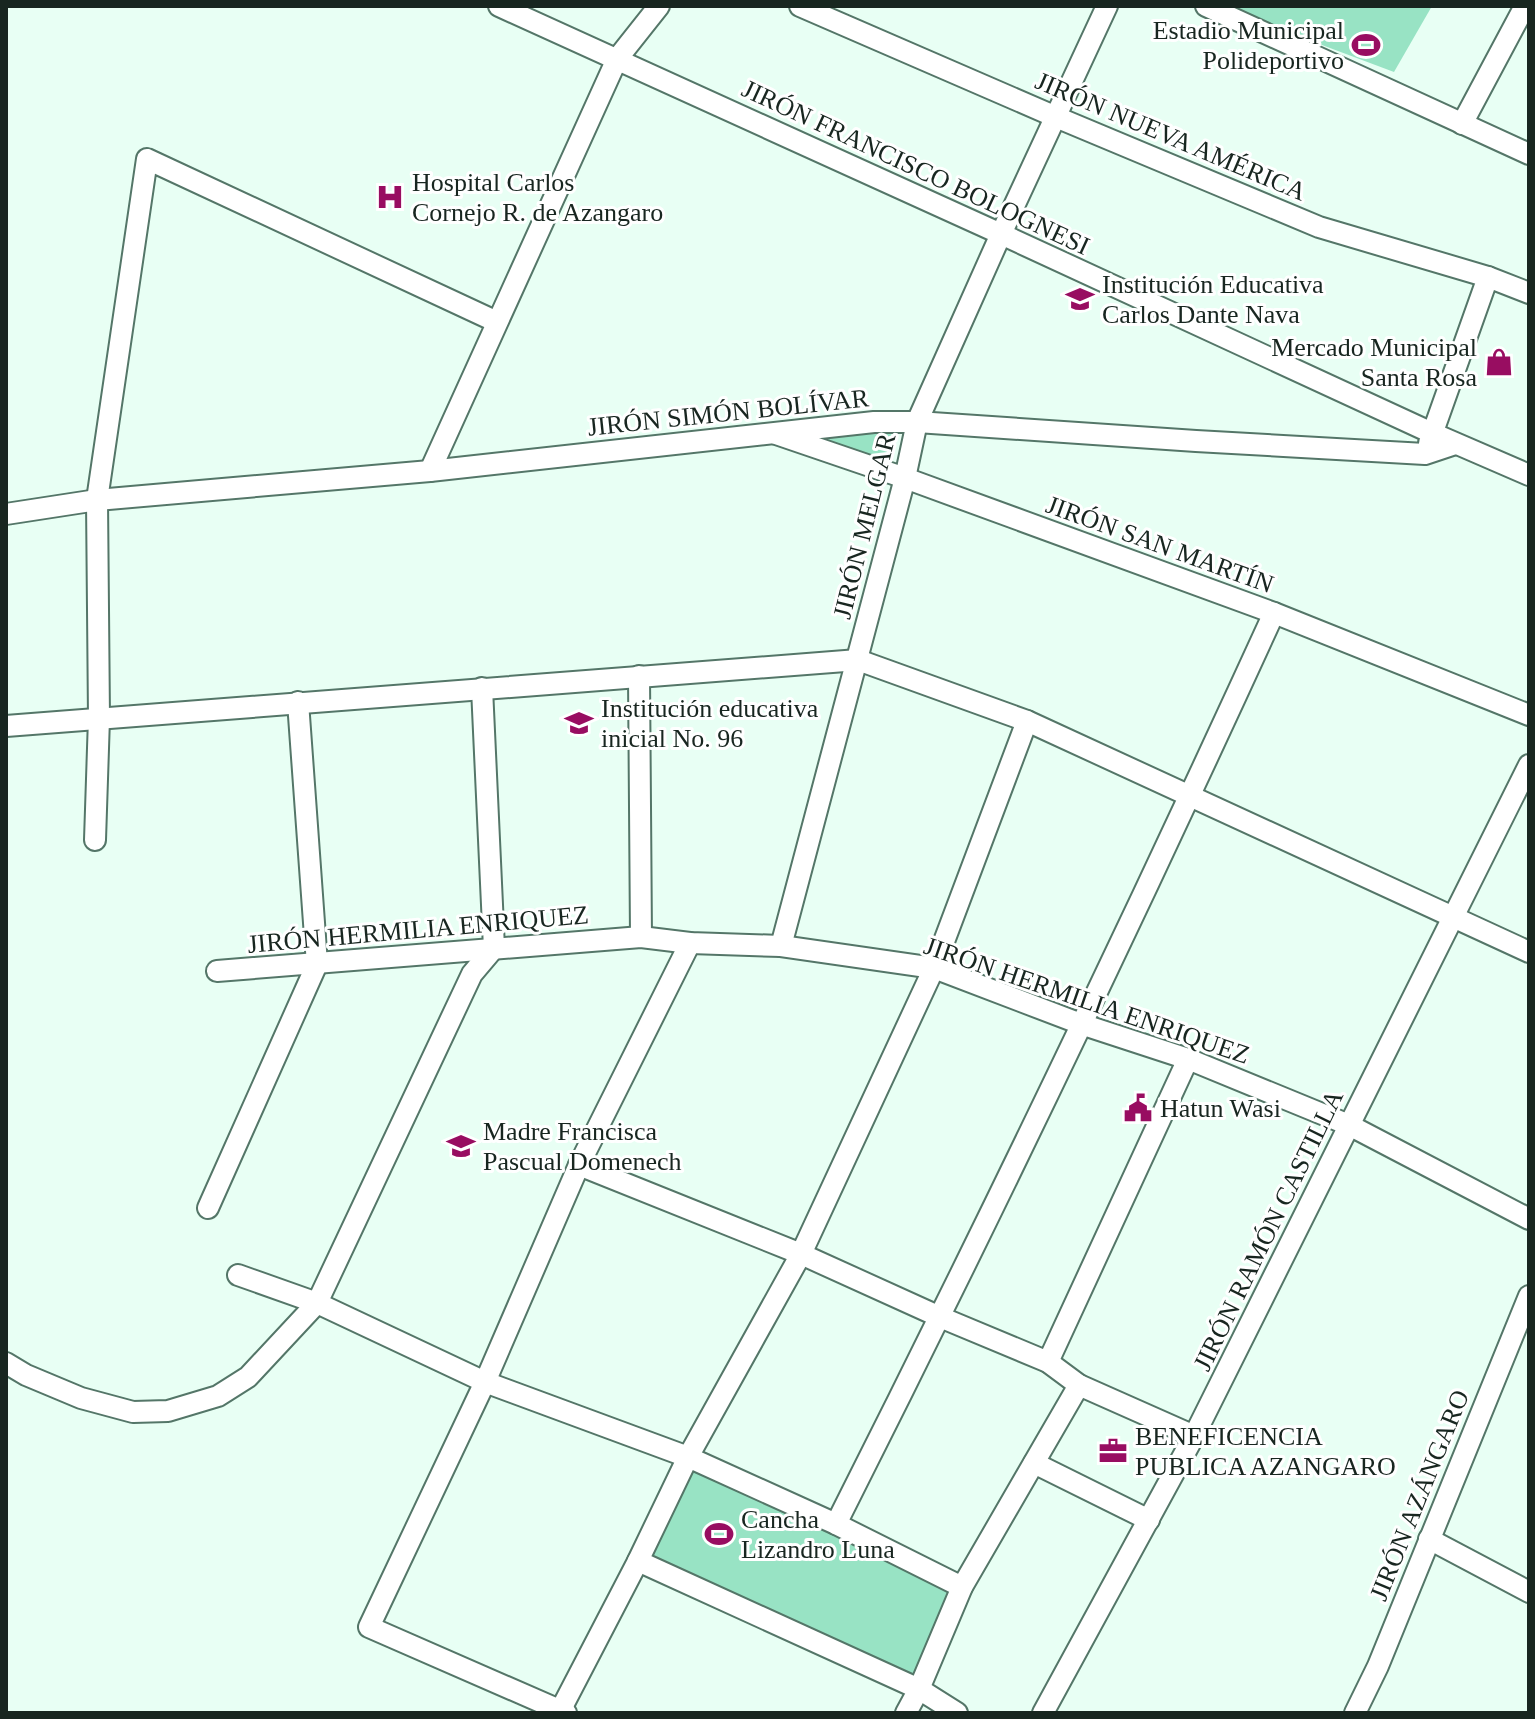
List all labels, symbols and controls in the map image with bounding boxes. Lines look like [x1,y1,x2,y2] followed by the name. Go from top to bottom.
[1153,16,1344,75] place label: Estadio Municipal Polideportivo
[1351,30,1381,60] sports icon: Estadio Municipal Polideportivo
[1031,66,1311,207] street label: JIRÓN NUEVA AMÉRICA
[737,74,1094,261] street label: JIRÓN FRANCISCO BOLOGNESI
[412,168,663,227] place label: Hospital Carlos Cornejo R. de Azangaro
[375,182,405,212] hospital icon: Hospital Carlos Cornejo R. de Azangaro
[1102,270,1324,329] place label: Institución Educativa Carlos Dante Nava
[1065,284,1095,314] school or university icon: Institución Educativa Carlos Dante Nava
[1271,333,1477,392] place label: Mercado Municipal Santa Rosa
[1484,347,1514,377] shop icon: Mercado Municipal Santa Rosa
[586,383,871,442] street label: JIRÓN SIMÓN BOLÍVAR
[827,430,902,622] street label: JIRÓN MELGAR
[1042,490,1278,599] street label: JIRÓN SAN MARTÍN
[601,694,819,753] place label: Institución educativa inicial No. 96
[564,708,594,738] school or university icon: Institución educativa inicial No. 96
[246,900,590,959] street label: JIRÓN HERMILIA ENRIQUEZ
[920,931,1253,1070] street label: JIRÓN HERMILIA ENRIQUEZ
[1188,1085,1349,1375] street label: JIRÓN RAMÓN CASTILLA
[1123,1093,1153,1123] public building icon: Hatun Wasi
[1160,1094,1281,1123] place label: Hatun Wasi
[483,1117,682,1176] place label: Madre Francisca Pascual Domenech
[446,1131,476,1161] school or university icon: Madre Francisca Pascual Domenech
[1364,1386,1475,1605] street label: JIRÓN AZÁNGARO
[1135,1422,1396,1481] place label: BENEFICENCIA PUBLICA AZANGARO
[1098,1436,1128,1466] office icon: BENEFICENCIA PUBLICA AZANGARO
[741,1505,895,1564] place label: Cancha Lizandro Luna
[704,1519,734,1549] sports icon: Cancha Lizandro Luna

